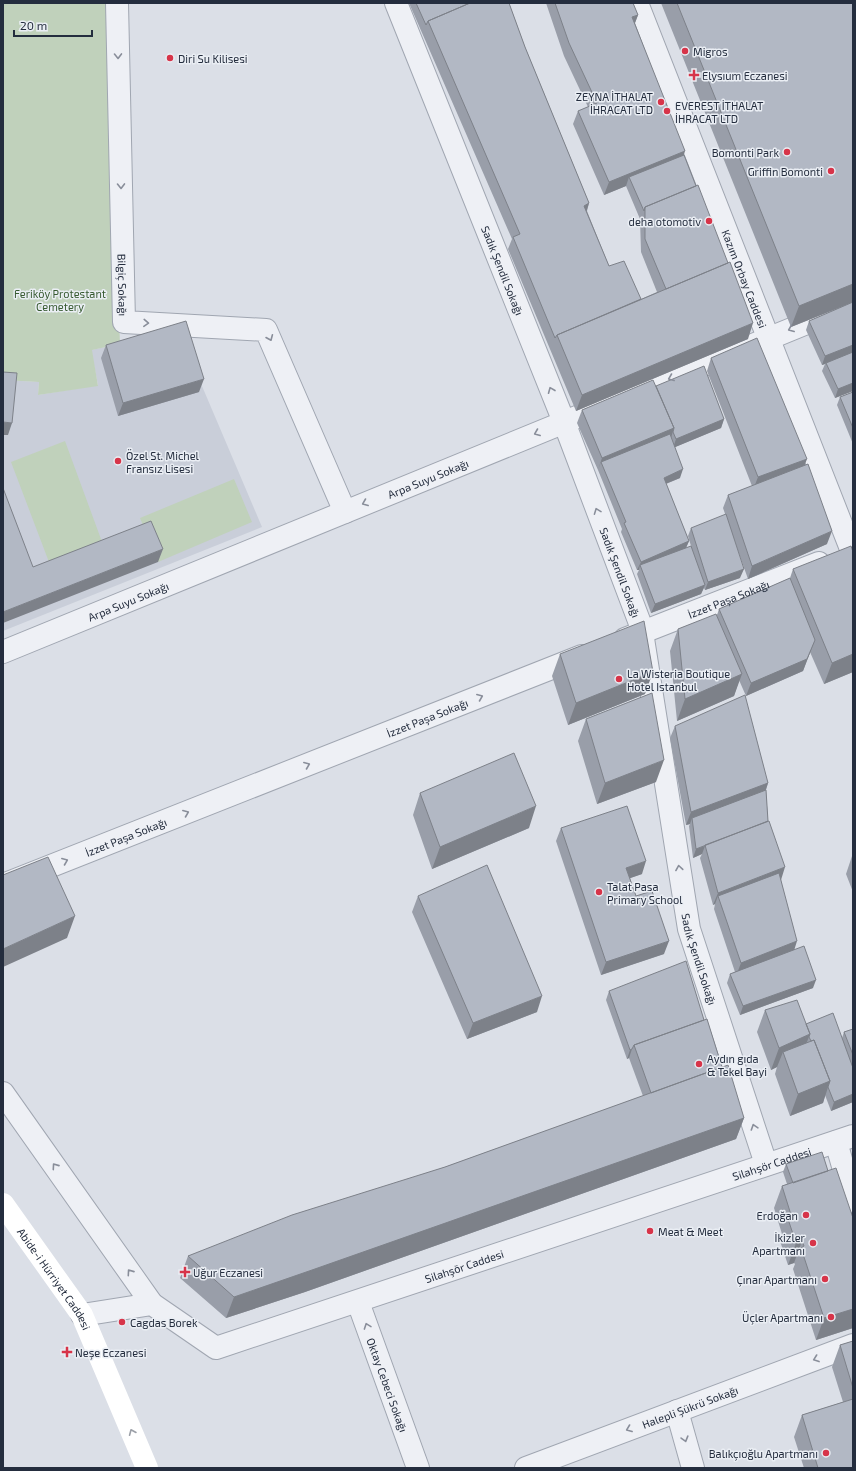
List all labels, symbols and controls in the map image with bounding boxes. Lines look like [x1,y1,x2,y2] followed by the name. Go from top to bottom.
[14,12,92,38] scale bar
[20,18,47,32] text: 20 m
[693,45,728,58] place label: Migros
[680,46,690,56] marker: Migros
[178,52,248,65] place label: Diri Su Kilisesi
[114,53,123,59] one-way arrow
[165,53,175,63] marker: Diri Su Kilisesi
[702,69,788,82] place label: Elysıum Eczanesi
[689,70,699,80] marker: Elysıum Eczanesi
[576,90,654,116] place label: ZEYNA İTHALAT İHRACAT LTD
[656,97,666,107] marker: ZEYNA İTHALAT İHRACAT LTD
[675,99,764,125] place label: EVEREST İTHALAT İHRACAT LTD
[662,106,672,116] marker: EVEREST İTHALAT İHRACAT LTD
[712,146,779,159] place label: Bomonti Park
[782,147,792,157] marker: Bomonti Park
[748,165,823,178] place label: Griffin Bomonti
[826,166,836,176] marker: Griffin Bomonti
[117,183,125,189] one-way arrow
[629,215,701,228] place label: deha otomotiv
[704,216,714,226] marker: deha otomotiv
[479,224,527,317] street label: Sadık Şendil Sokağı
[720,228,770,330] street label: Kazım Orbay Caddesi
[115,254,130,316] street label: Bilgiç Sokağı
[14,287,106,313] park label: Feriköy Protestant Cemetery
[143,319,149,328] one-way arrow
[788,325,795,333] one-way arrow
[265,334,273,342] one-way arrow
[667,374,674,382] one-way arrow
[548,386,556,394] one-way arrow
[534,428,542,436] one-way arrow
[126,448,200,475] place label: Özel St. Michel Fransız Lisesi
[113,456,123,466] marker: Özel St. Michel Fransız Lisesi
[385,456,470,500] street label: Arpa Suyu Sokağı
[362,499,369,507] one-way arrow
[594,508,602,515] one-way arrow
[598,525,644,619] street label: Sadık Şendil Sokağı
[686,577,771,620] street label: İzzet Paşa Sokağı
[86,579,170,623] street label: Arpa Suyu Sokağı
[627,667,730,693] place label: La Wisteria Boutique Hotel Istanbul
[614,674,624,684] marker: La Wisteria Boutique Hotel Istanbul
[477,693,484,701] one-way arrow
[385,695,470,739] street label: İzzet Paşa Sokağı
[303,762,311,770] one-way arrow
[183,809,190,817] one-way arrow
[83,815,168,858] street label: İzzet Paşa Sokağı
[62,857,69,865] one-way arrow
[675,865,684,871] one-way arrow
[607,880,683,906] place label: Talat Pasa Primary School
[594,887,604,897] marker: Talat Pasa Primary School
[680,912,720,1006] street label: Sadık Şendil Sokağı
[707,1052,767,1078] place label: Aydın gıda & Tekel Bayi
[694,1059,704,1069] marker: Aydın gıda & Tekel Bayi
[750,1124,759,1131] one-way arrow
[730,1144,813,1182] street label: Silahşör Caddesi
[52,1163,60,1170] one-way arrow
[756,1209,798,1222] place label: Erdoğan
[801,1210,811,1220] marker: Erdoğan
[15,1225,94,1332] street label: Abide-i Hürriyet Caddesi
[658,1225,723,1238] place label: Meat & Meet
[645,1226,655,1236] marker: Meat & Meet
[752,1231,806,1257] place label: İkizler Apartmanı
[808,1238,818,1248] marker: İkizler Apartmanı
[423,1246,505,1285] street label: Silahşör Caddesi
[193,1266,263,1279] place label: Uğur Eczanesi
[180,1267,190,1277] marker: Uğur Eczanesi
[128,1270,135,1277] one-way arrow
[737,1273,817,1287] place label: Çınar Apartmanı
[820,1274,830,1284] marker: Çınar Apartmanı
[742,1310,823,1325] place label: Üçler Apartmanı
[826,1312,836,1322] marker: Üçler Apartmanı
[130,1316,198,1329] place label: Cagdas Borek
[117,1317,127,1327] marker: Cagdas Borek
[363,1322,371,1329] one-way arrow
[365,1336,411,1434] street label: Oktay Cebeci Sokağı
[75,1346,146,1360] place label: Neşe Eczanesi
[62,1347,72,1357] marker: Neşe Eczanesi
[813,1354,820,1362] one-way arrow
[640,1382,740,1430] street label: Halepli Şükrü Sokağı
[626,1424,633,1432] one-way arrow
[128,1429,136,1436] one-way arrow
[680,1436,689,1443] one-way arrow
[709,1447,818,1461] place label: Balıkçıoğlu Apartmanı
[821,1448,831,1458] marker: Balıkçıoğlu Apartmanı

